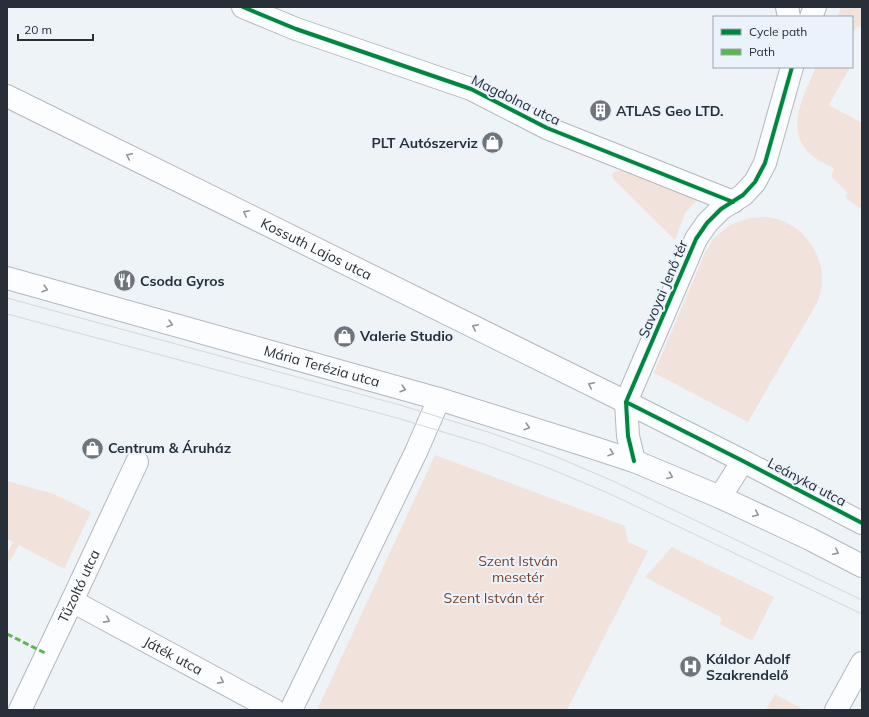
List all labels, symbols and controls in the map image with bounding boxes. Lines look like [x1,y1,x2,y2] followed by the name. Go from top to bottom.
[18,16,93,42] scale bar
[713,16,853,68] legend
[24,22,52,37] text: 20 m
[749,24,807,39] text: Cycle path
[749,44,775,59] text: Path
[468,71,564,129] street label: Magdolna utca
[587,98,613,124] building icon: ATLAS Geo LTD.
[616,102,723,120] place label: ATLAS Geo LTD.
[480,130,506,156] shop icon: PLT Autószerviz
[371,134,478,152] place label: PLT Autószerviz
[125,153,133,161] one-way arrow
[242,210,250,218] one-way arrow
[258,214,375,284] street label: Kossuth Lajos utca
[634,237,692,341] street label: Savoyai Jenő tér
[111,268,137,294] restaurant icon: Csoda Gyros
[140,272,225,290] place label: Csoda Gyros
[41,284,48,293] one-way arrow
[166,319,173,328] one-way arrow
[332,323,358,349] shop icon: Valerie Studio
[472,324,479,332] one-way arrow
[359,327,453,345] place label: Valerie Studio
[262,341,382,391] street label: Mária Terézia utca
[588,382,596,390] one-way arrow
[399,384,406,393] one-way arrow
[524,422,531,431] one-way arrow
[80,435,106,461] shop icon: Centrum & Áruház
[108,439,231,457] place label: Centrum & Áruház
[607,449,614,457] one-way arrow
[765,454,849,510] street label: Leányka utca
[665,471,673,479] one-way arrow
[752,509,759,517] one-way arrow
[54,547,104,626] street label: Tűzoltó utca
[832,547,839,555] one-way arrow
[478,552,558,586] park label: Szent István mesetér
[444,589,545,607] park label: Szent István tér
[103,615,110,622] one-way arrow
[141,632,206,679] street label: Játék utca
[706,650,791,684] place label: Káldor Adolf Szakrendelő
[678,654,704,680] hospital icon: Káldor Adolf Szakrendelő
[217,677,224,684] one-way arrow

